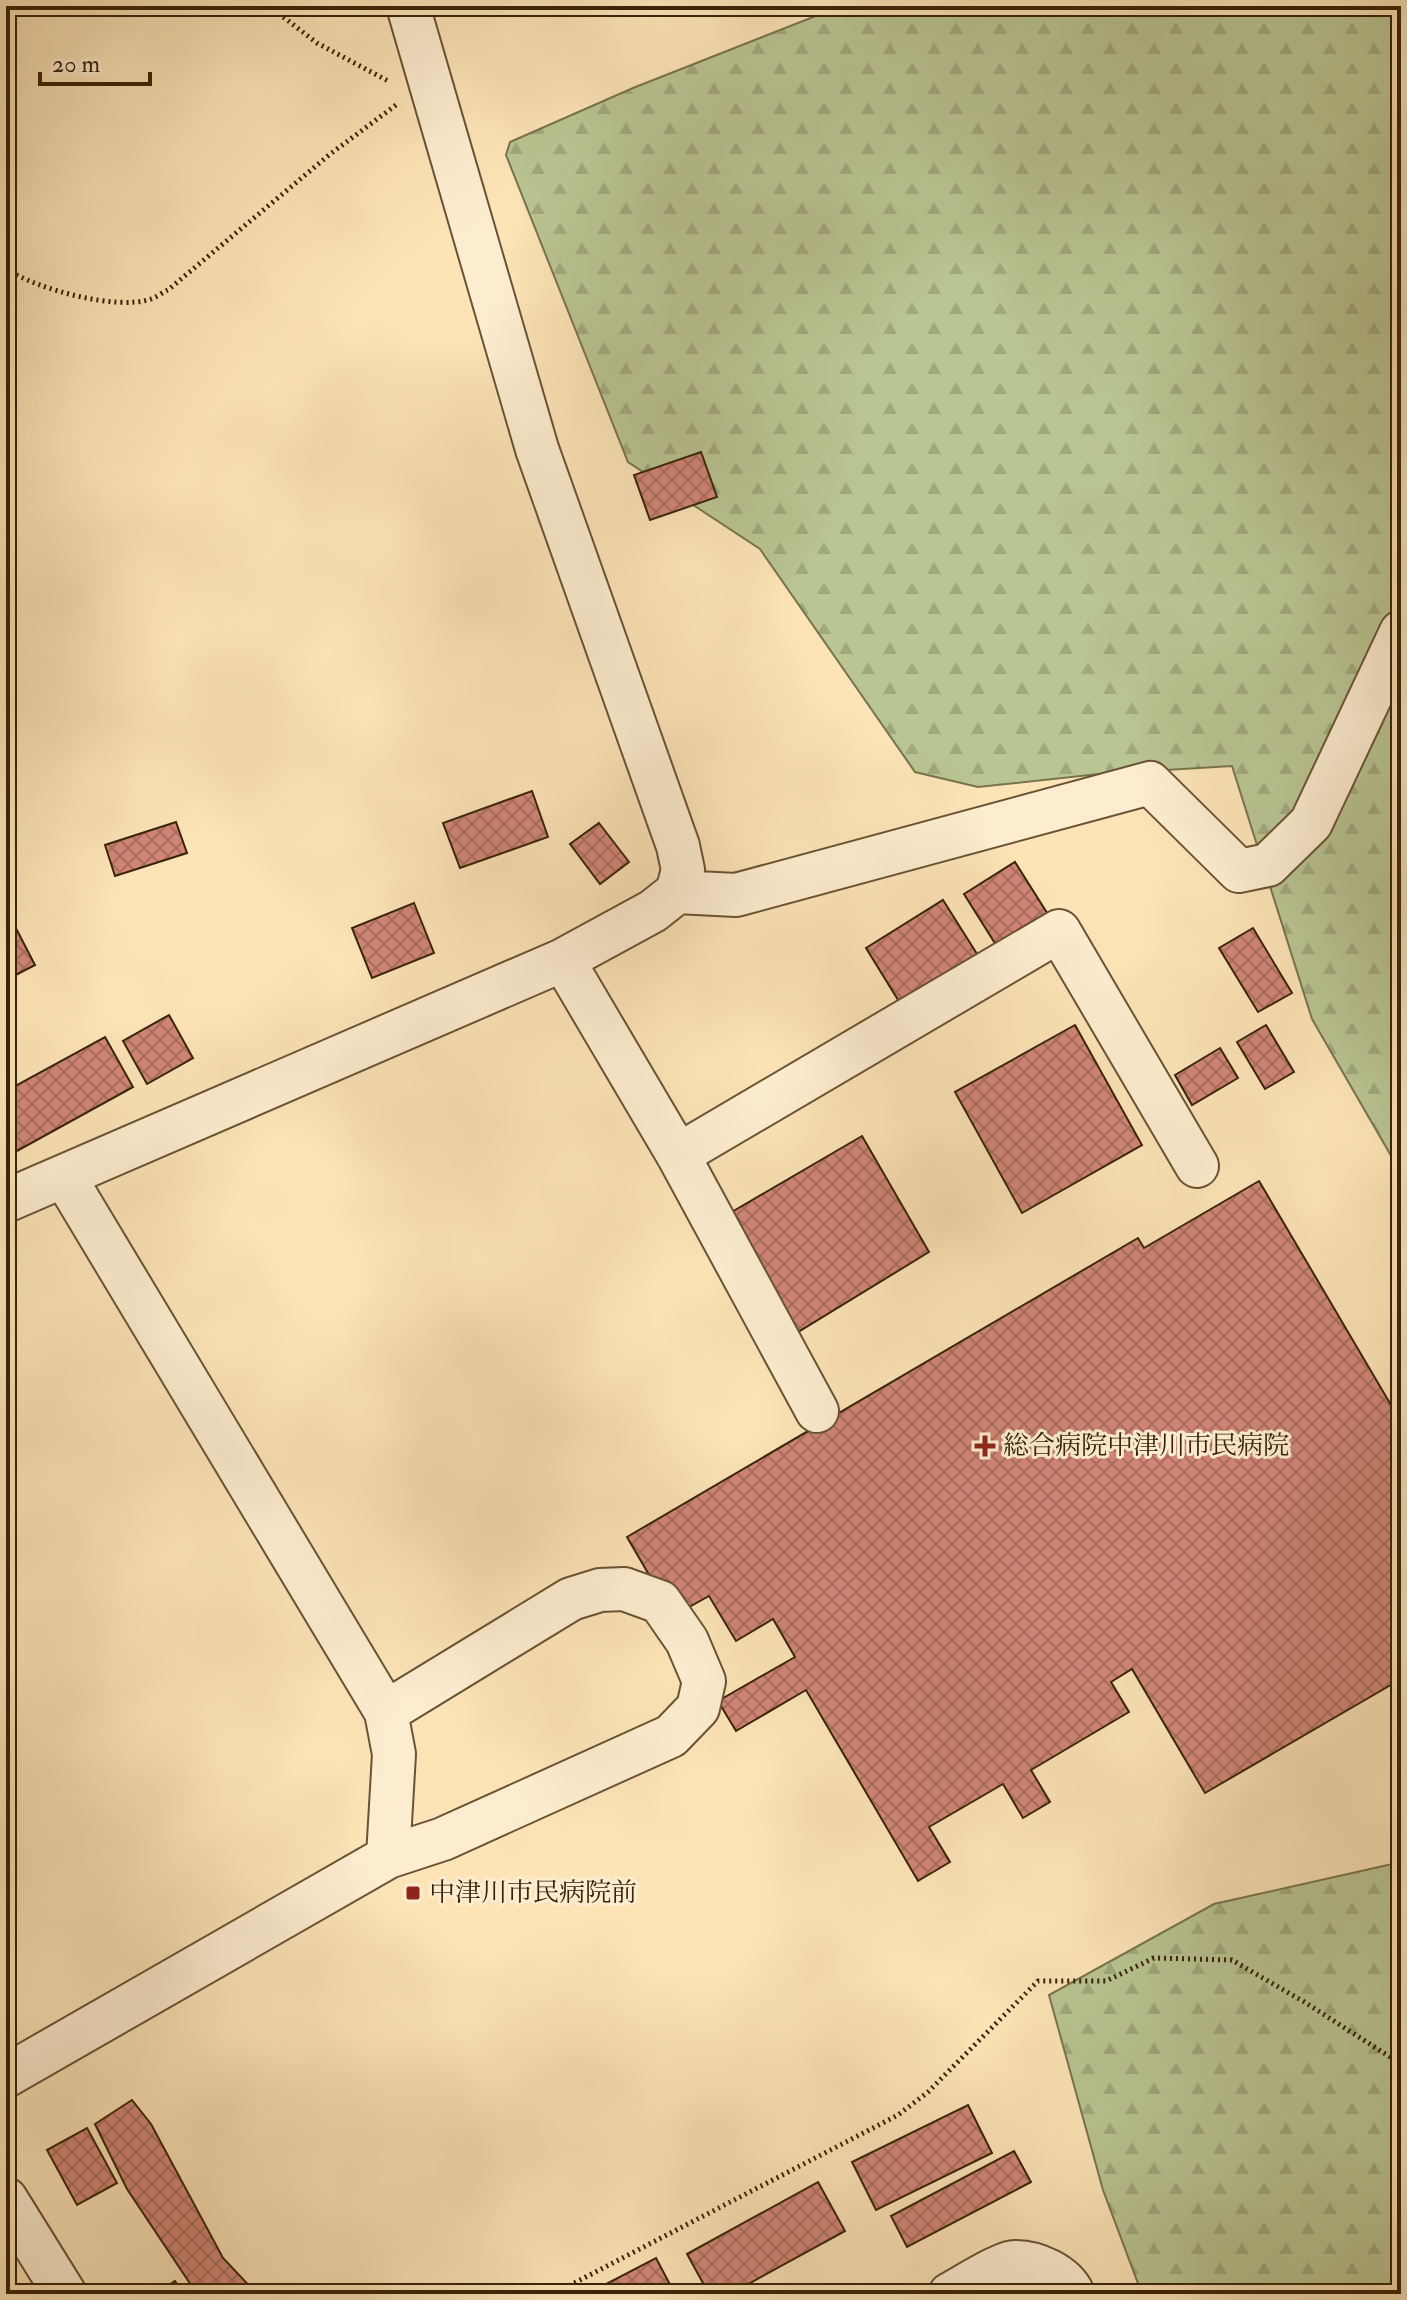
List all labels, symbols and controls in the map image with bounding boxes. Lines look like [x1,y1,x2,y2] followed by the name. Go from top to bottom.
[40,36,150,86] scale bar
[52,49,101,80] text: 20 m
[1003,1430,1289,1462] place label: 総合病院中津川市民病院
[974,1435,996,1457] marker: 総合病院中津川市民病院
[429,1877,637,1909] place label: 中津川市民病院前
[404,1884,422,1902] marker: 中津川市民病院前

